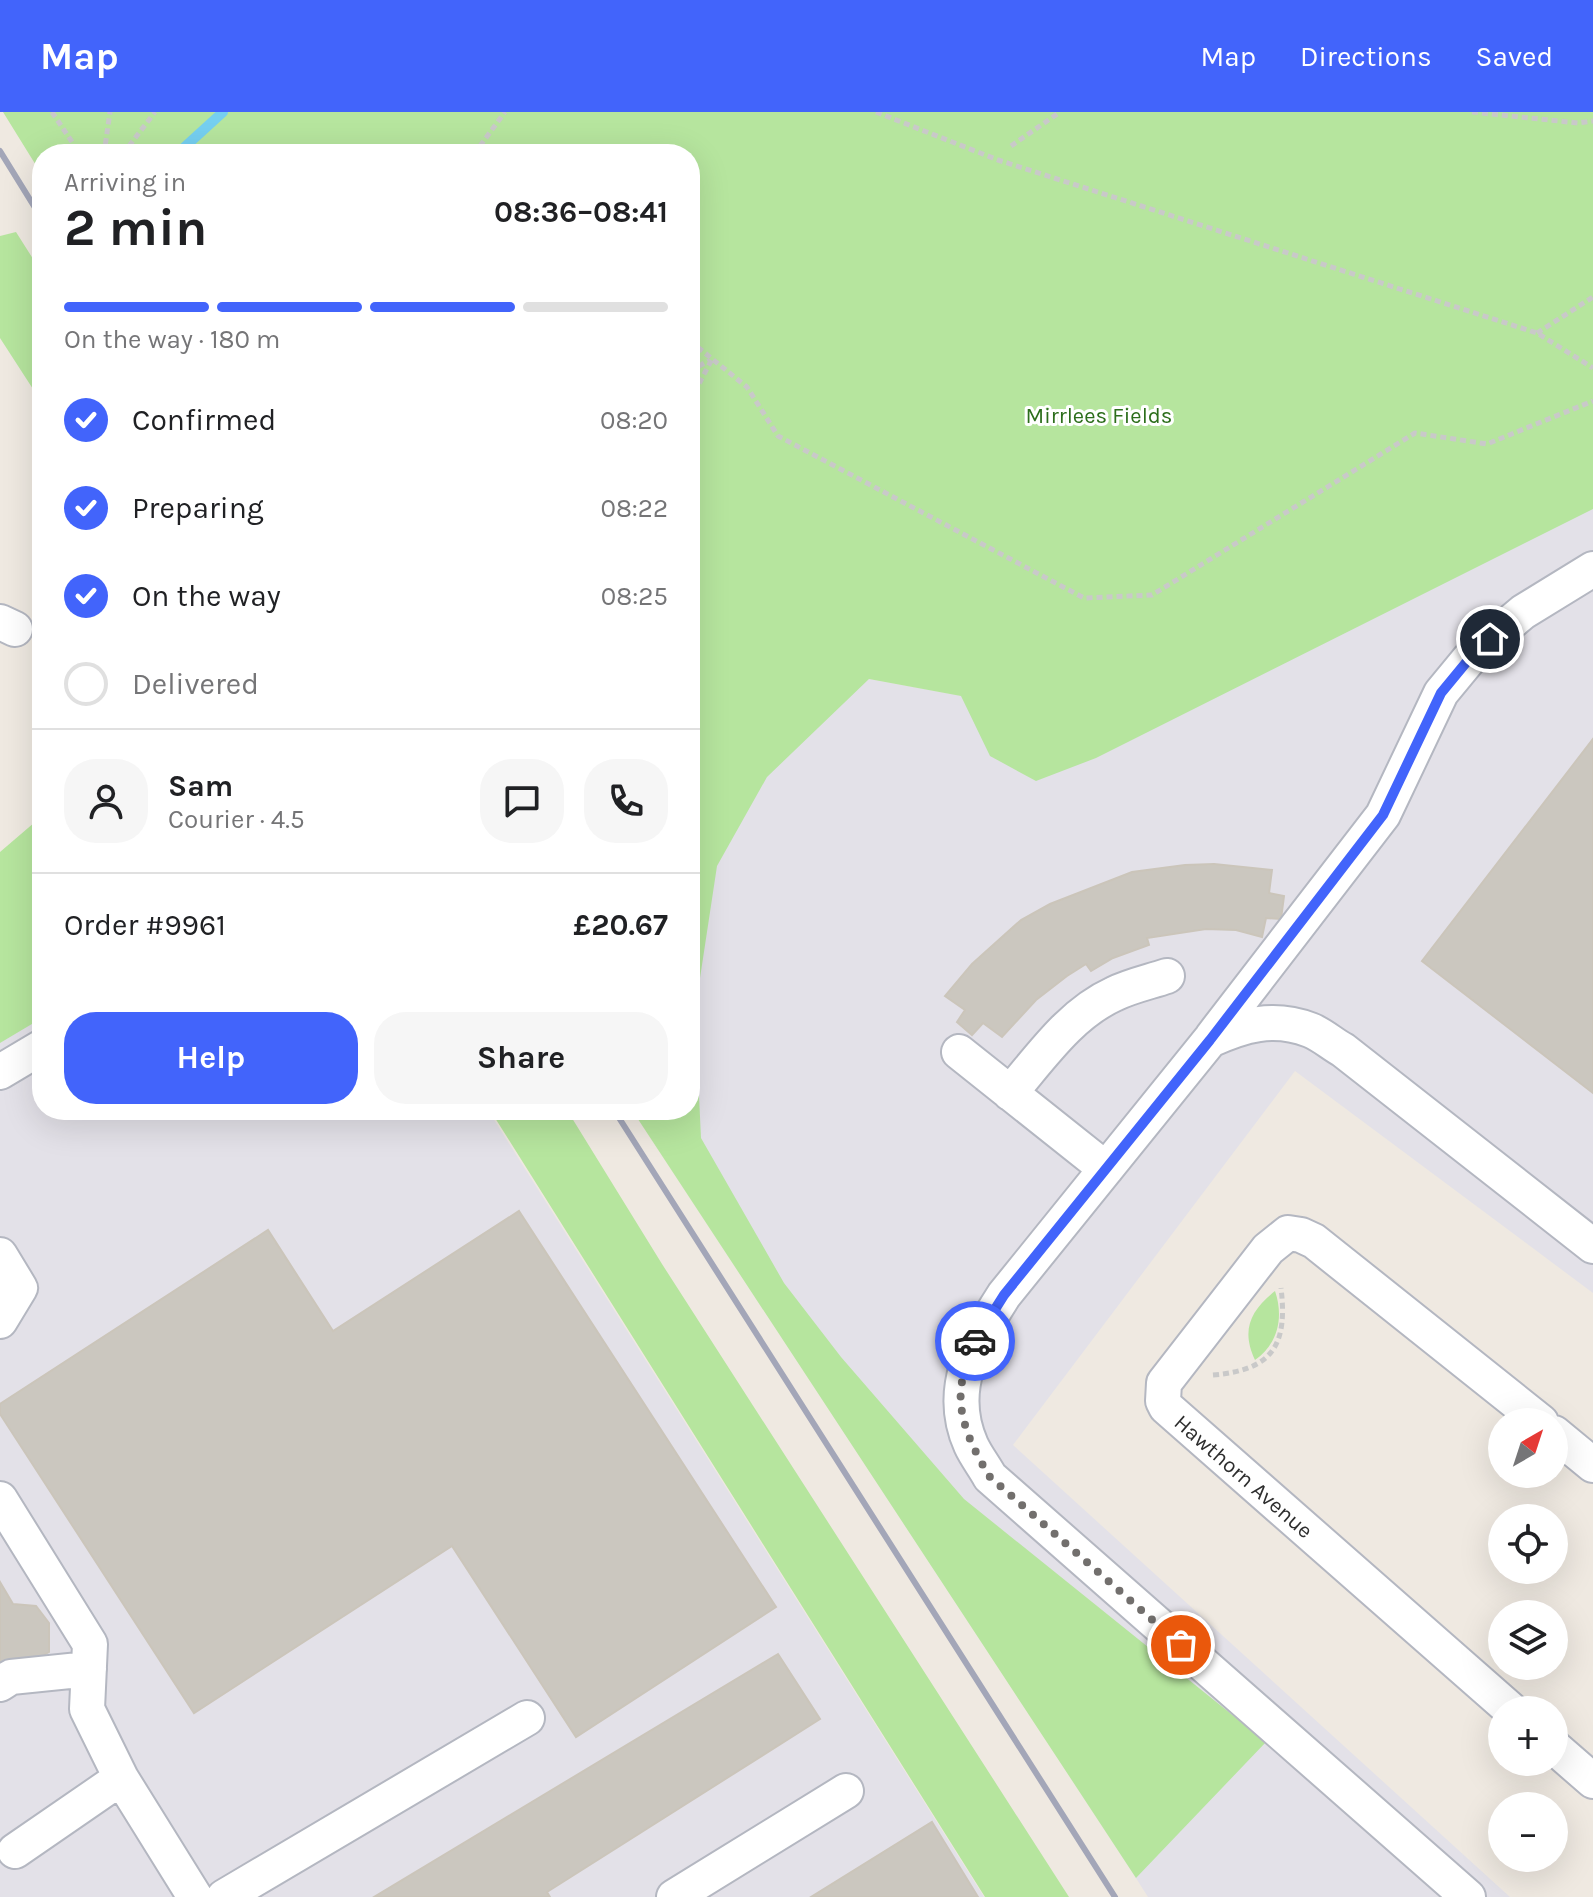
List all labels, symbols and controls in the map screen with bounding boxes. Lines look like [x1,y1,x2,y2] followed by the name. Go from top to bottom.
[40,34,119,79] text: Map
[1201,40,1256,73] text: Map
[1300,40,1432,73] text: Directions
[1476,40,1553,73] text: Saved
[64,167,186,198] text: Arriving in
[494,194,668,230] text: 08:36–08:41
[64,197,207,258] text: 2 min
[64,324,280,355] text: On the way · 180 m
[64,398,108,442] icon: check
[132,402,276,438] text: Confirmed
[1026,403,1172,429] park label: Mirrlees Fields
[600,405,668,436] text: 08:20
[64,486,108,530] icon: check
[132,490,264,526] text: Preparing
[600,493,668,524] text: 08:22
[64,574,108,618] icon: check
[132,578,281,614] text: On the way
[601,581,668,612] text: 08:25
[1456,605,1524,673] pin
[1468,617,1512,661] icon: home
[132,666,259,702] text: Delivered
[64,759,148,843] button: person
[480,759,564,843] button: chat
[584,759,668,843] button: phone
[168,768,233,804] text: Sam
[168,804,305,835] text: Courier · 4.5
[64,907,226,943] text: Order #9961
[573,907,668,943] text: £20.67
[64,1012,358,1104] button: Help
[374,1012,668,1104] button: Share
[935,1301,1015,1381] courier
[953,1319,997,1363] icon: car
[1488,1408,1568,1488] north arrow
[1488,1408,1568,1872] map controls
[1169,1409,1318,1544] street label: Hawthorn Avenue
[1488,1504,1568,1584] button: locate
[1488,1600,1568,1680] button: layers
[1147,1611,1215,1679] pin
[1159,1623,1203,1667] icon: bag
[1488,1696,1568,1776] button: +
[1488,1792,1568,1872] button: −

